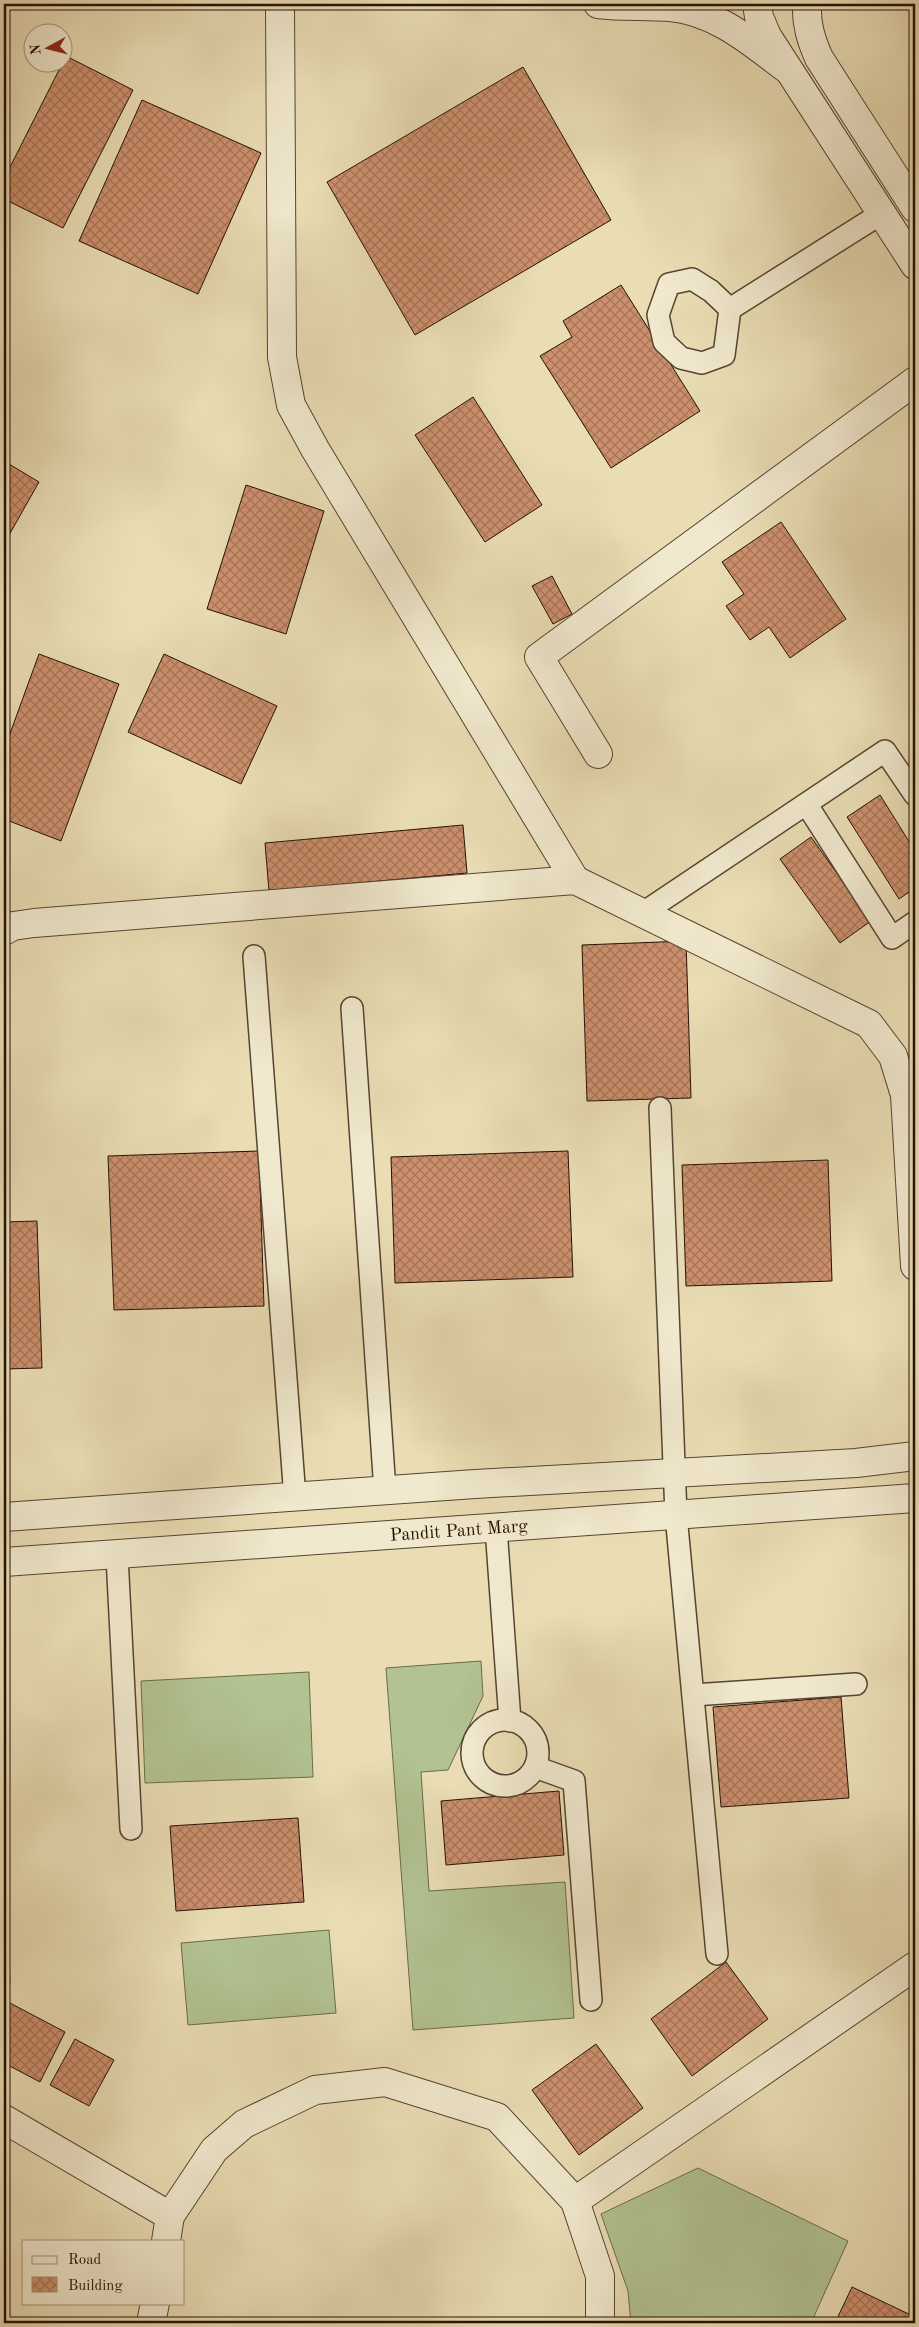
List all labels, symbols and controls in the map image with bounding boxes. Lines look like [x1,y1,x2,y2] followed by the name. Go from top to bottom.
[22,22,72,72] north arrow
[28,43,44,56] text: N
[389,1517,529,1545] street label: Pandit Pant Marg
[22,2240,185,2304] legend
[68,2253,102,2268] text: Road
[68,2279,123,2294] text: Building

